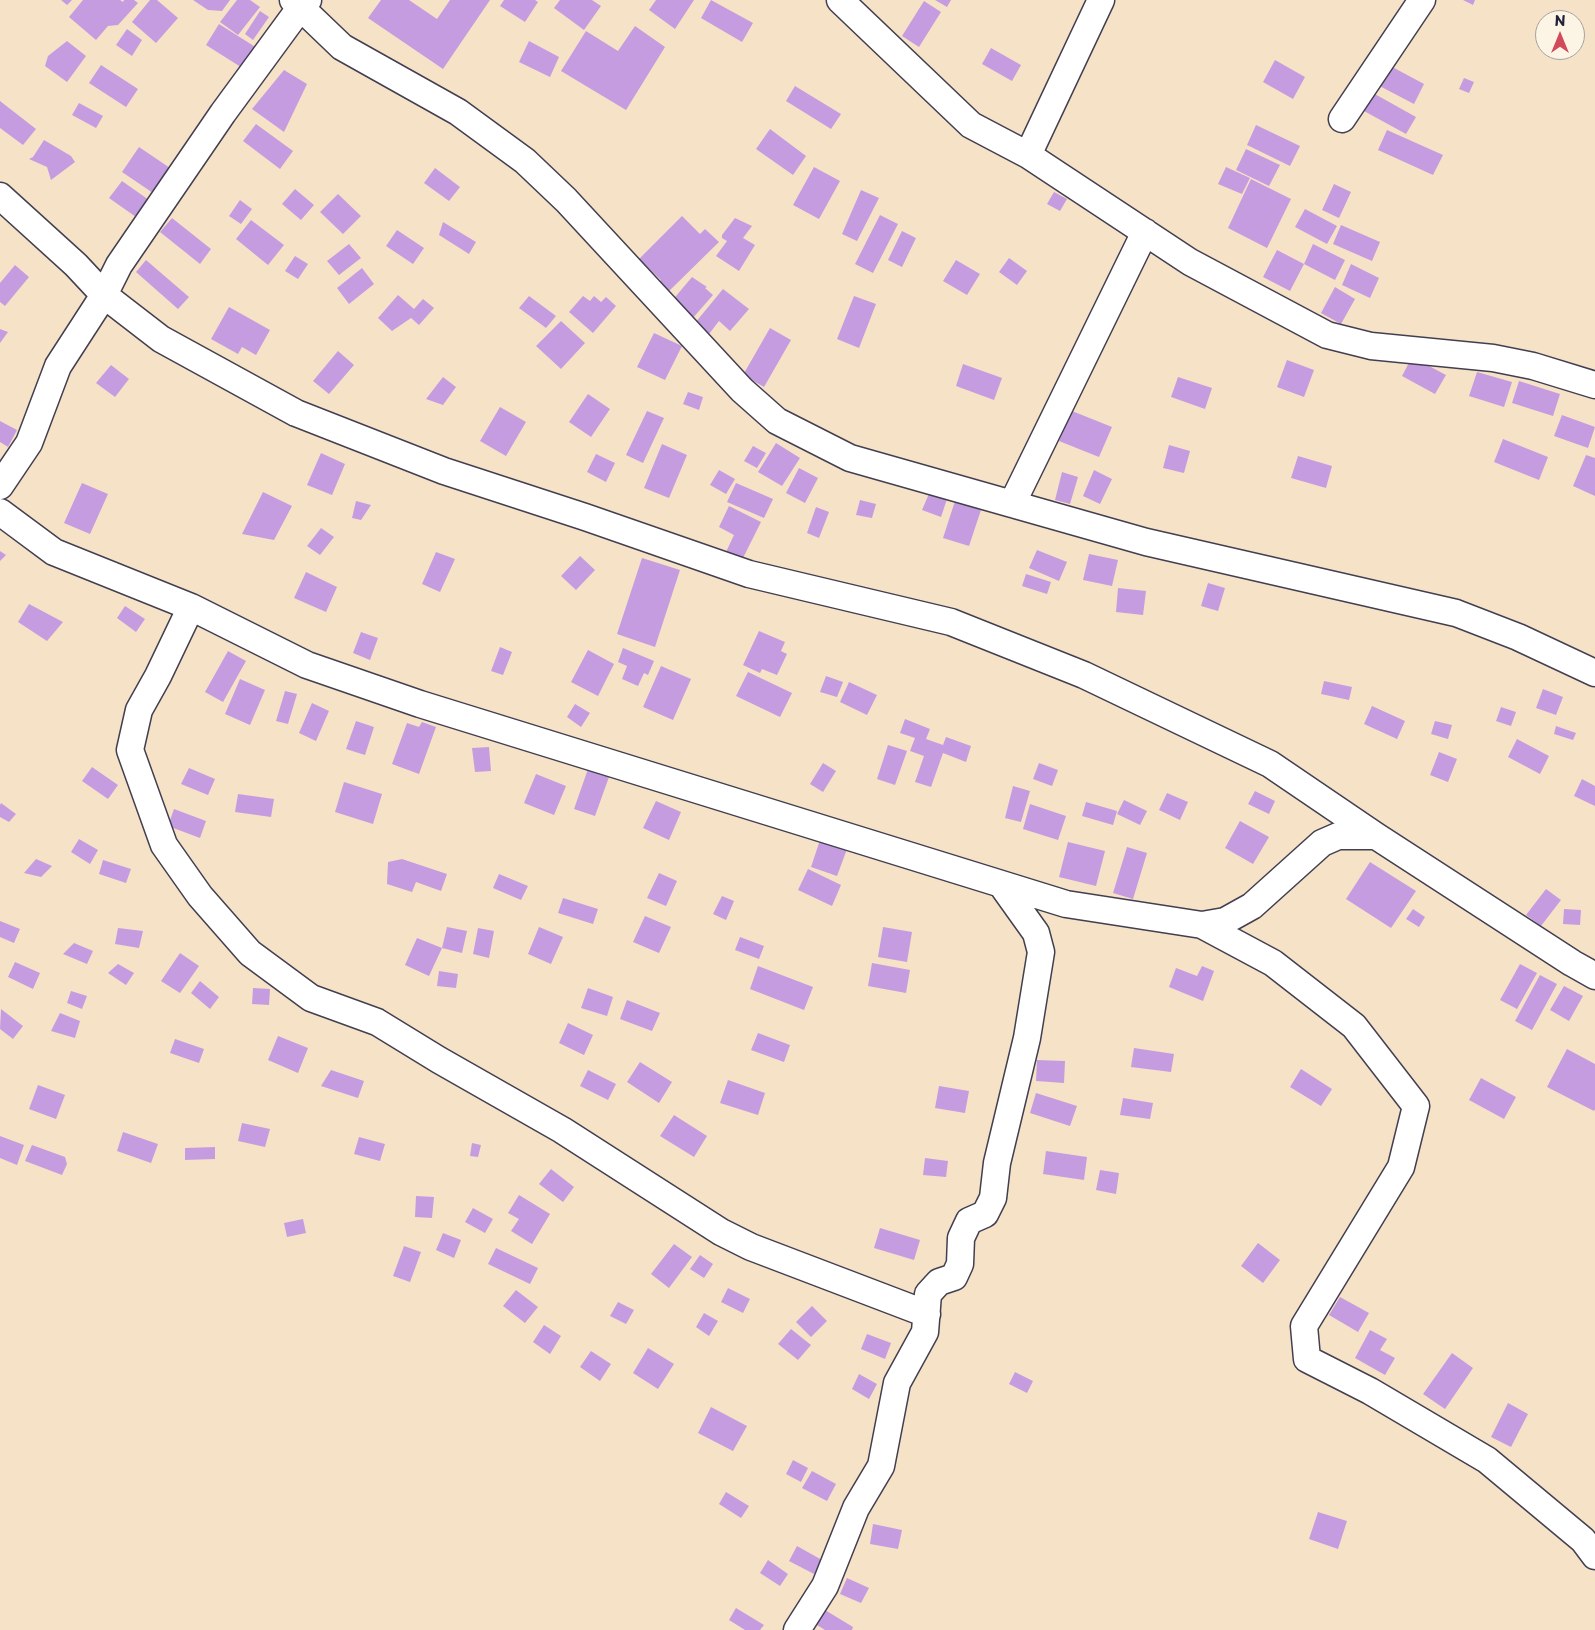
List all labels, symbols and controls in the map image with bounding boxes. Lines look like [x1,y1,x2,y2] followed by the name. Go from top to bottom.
[1535,10,1585,60] north arrow
[1554,10,1566,31] text: N

